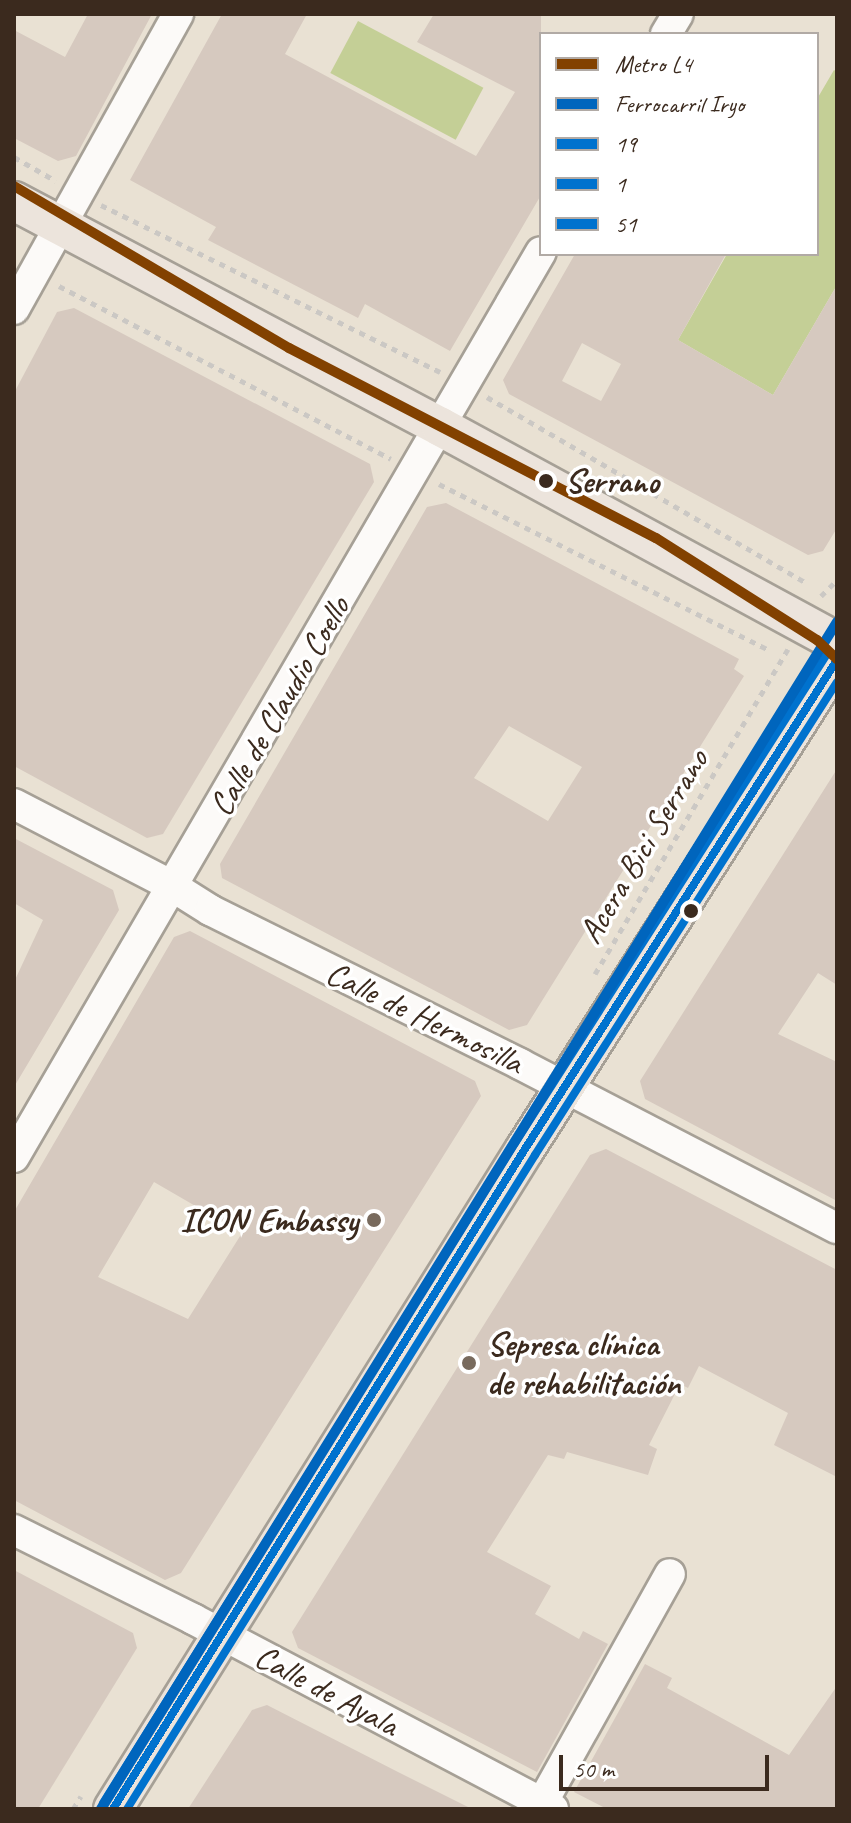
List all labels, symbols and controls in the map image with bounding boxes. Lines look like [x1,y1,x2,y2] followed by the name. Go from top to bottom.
[539,32,819,256] legend
[615,49,692,79] text: Metro L4
[615,89,744,119] text: Ferrocarril Iryo
[615,129,637,159] text: 19
[615,169,626,199] text: 1
[615,209,637,239] text: 51
[565,461,659,501] place label: Serrano
[534,469,558,493] marker: Serrano
[200,589,358,823] street label: Calle de Claudio Coello
[569,742,717,950] street label: Acera Bici Serrano
[683,903,699,919] unlabelled marker
[320,952,530,1082] street label: Calle de Hermosilla
[180,1200,358,1240] place label: ICON Embassy
[365,1211,383,1229] marker: ICON Embassy
[487,1323,680,1402] place label: Sepresa clínica de rehabilitación
[458,1352,480,1374] marker: Sepresa clínica de rehabilitación
[248,1635,406,1745] street label: Calle de Ayala
[563,1739,773,1789] scale bar
[573,1754,614,1784] text: 50 m

